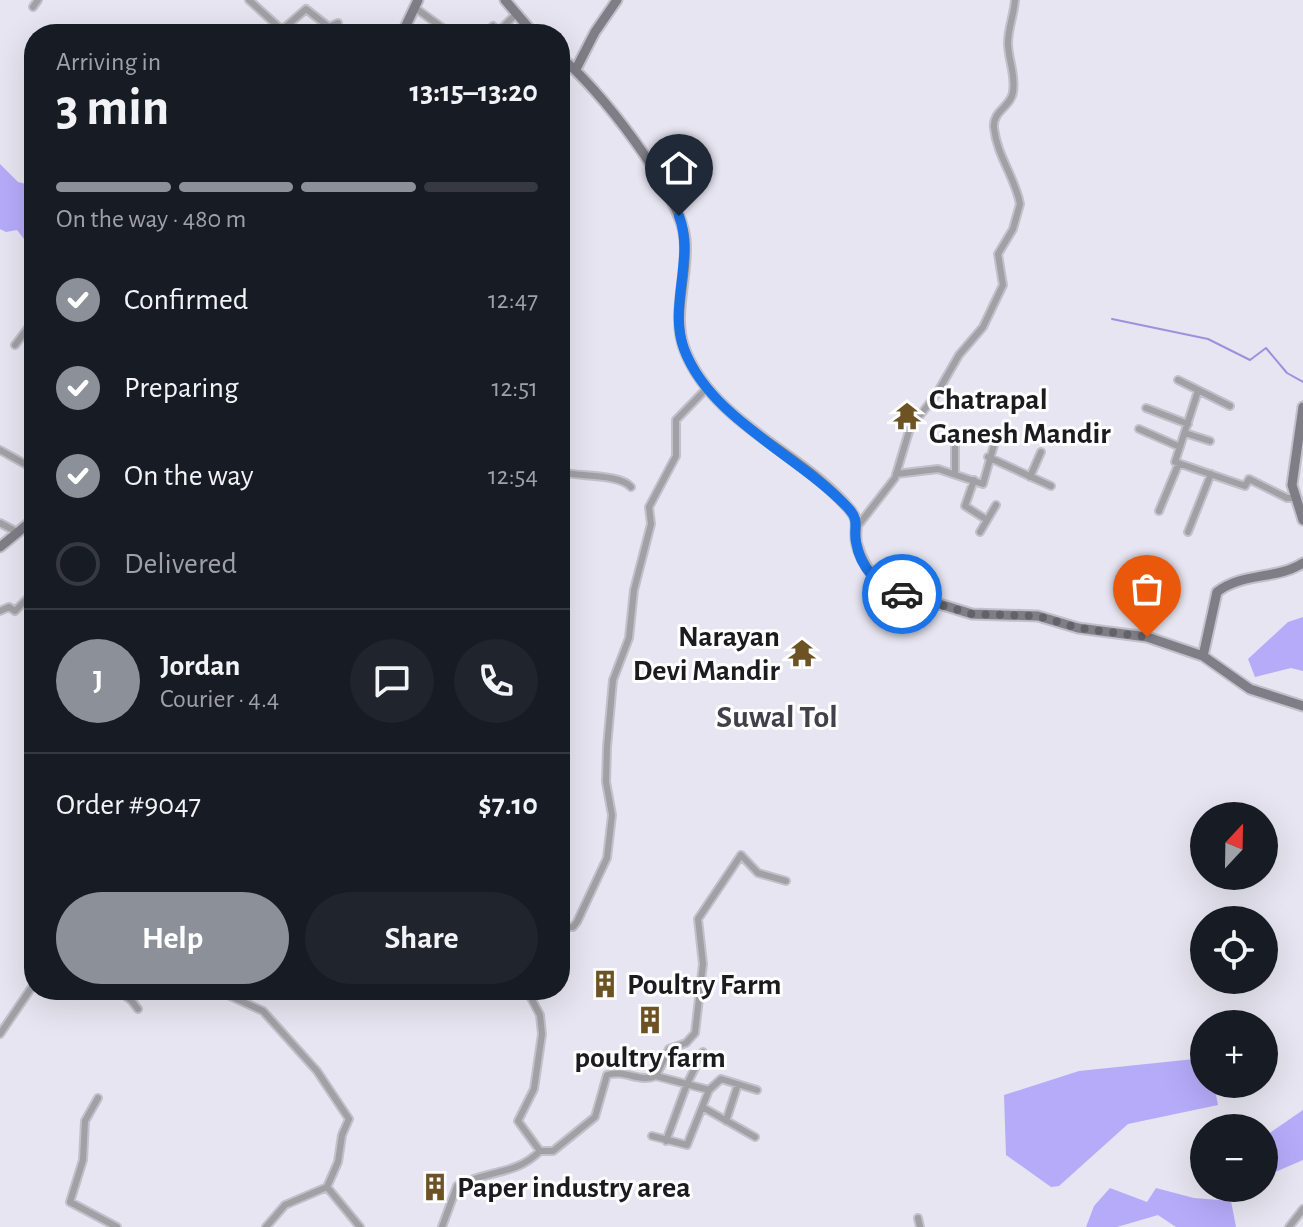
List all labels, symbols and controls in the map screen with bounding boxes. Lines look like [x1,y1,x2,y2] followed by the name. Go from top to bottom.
[56,49,161,75] text: Arriving in
[409,77,538,107] text: 13:15–13:20
[56,82,169,134] text: 3 min
[645,134,713,216] pin
[657,146,701,190] icon: home
[56,206,246,232] text: On the way · 480 m
[56,278,100,322] icon: check
[124,285,248,315] text: Confirmed
[488,287,538,313] text: 12:47
[56,366,100,410] icon: check
[124,373,239,403] text: Preparing
[491,375,538,401] text: 12:51
[929,385,1111,449] place label: Chatrapal Ganesh Mandir
[892,401,922,431] temple icon: Chatrapal Ganesh Mandir
[56,454,100,498] icon: check
[124,461,253,491] text: On the way
[488,463,538,489] text: 12:54
[124,549,237,579] text: Delivered
[862,554,942,634] courier
[1113,555,1181,637] pin
[1125,567,1169,611] icon: bag
[880,572,924,616] icon: car
[633,622,781,686] place label: Narayan Devi Mandir
[787,638,817,668] temple icon: Narayan Devi Mandir
[350,639,434,723] button: chat
[454,639,538,723] button: phone
[160,651,240,681] text: Jordan
[93,666,103,696] text: J
[160,686,279,712] text: Courier · 4.4
[716,701,838,733] district label: Suwal Tol
[56,790,201,820] text: Order #9047
[478,790,538,820] text: $7.10
[1190,802,1278,890] north arrow
[1190,802,1278,1202] map controls
[56,892,289,984] button: Help
[305,892,538,984] button: Share
[1190,906,1278,994] button: locate
[590,969,620,999] building icon: Poultry Farm
[627,970,782,1000] place label: Poultry Farm
[635,1005,665,1035] building icon: poultry farm
[1190,1010,1278,1098] button: +
[574,1043,726,1073] place label: poultry farm
[1190,1114,1278,1202] button: −
[420,1172,450,1202] building icon: Paper industry area
[457,1173,691,1203] place label: Paper industry area

